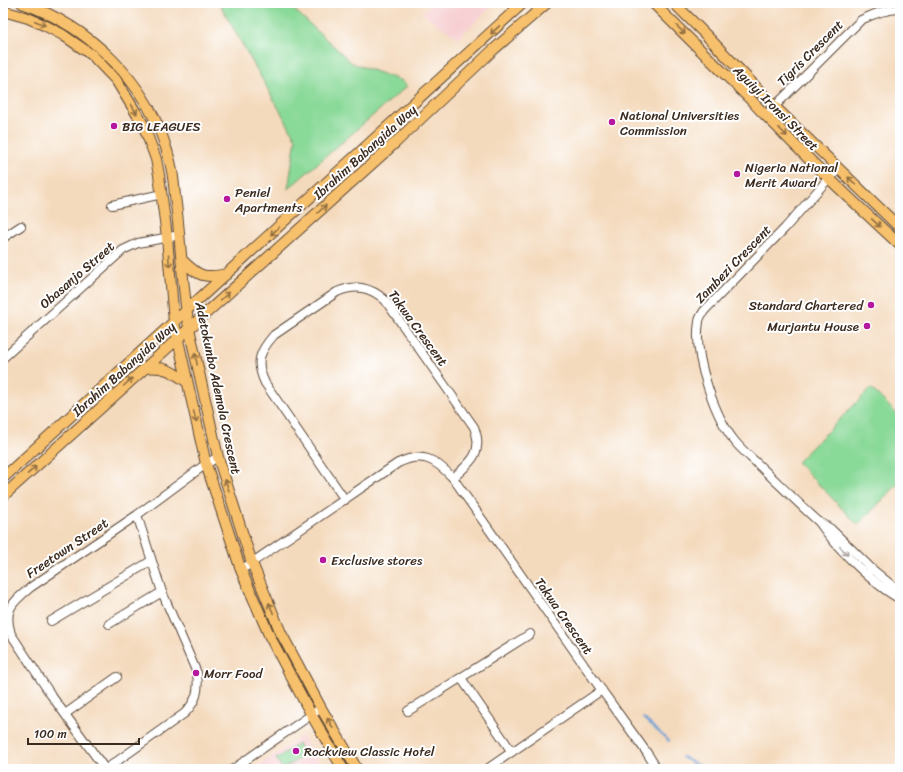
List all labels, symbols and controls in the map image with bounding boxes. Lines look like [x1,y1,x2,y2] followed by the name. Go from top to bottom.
[771,14,849,92] street label: Tigris Crescent
[33,20,45,27] one-way arrow
[490,25,500,34] one-way arrow
[676,26,686,35] one-way arrow
[727,59,825,157] street label: Aguiyi Ironsi Street
[307,99,422,206] street label: Ibrahim Babangida Way
[131,103,139,115] one-way arrow
[620,104,740,142] place label: National Universities Commission
[122,115,201,138] place label: BIG LEAGUES
[607,117,617,127] marker: National Universities Commission
[109,121,119,131] marker: BIG LEAGUES
[778,127,787,137] one-way arrow
[745,156,838,194] place label: Nigeria National Merit Award
[732,169,742,179] marker: Nigeria National Merit Award
[847,176,857,186] one-way arrow
[234,181,303,219] place label: Peniel Apartments
[222,194,232,204] marker: Peniel Apartments
[317,204,327,214] one-way arrow
[870,218,881,227] one-way arrow
[689,219,777,309] street label: Zambezi Crescent
[270,226,280,235] one-way arrow
[34,235,120,314] street label: Obasanjo Street
[166,254,173,267] one-way arrow
[382,285,454,371] street label: Takwa Crescent
[220,291,230,301] one-way arrow
[749,294,864,317] place label: Standard Chartered
[188,299,248,477] street label: Adetokunbo Ademola Crescent
[866,300,876,310] marker: Standard Chartered
[767,315,859,338] place label: Murjantu House
[66,316,181,423] street label: Ibrahim Babangida Way
[862,321,872,331] marker: Murjantu House
[192,353,200,366] one-way arrow
[123,378,133,387] one-way arrow
[192,410,199,423] one-way arrow
[27,465,37,474] one-way arrow
[223,479,230,492] one-way arrow
[21,512,113,584] street label: Freetown Street
[839,546,849,556] one-way arrow
[331,549,423,572] place label: Exclusive stores
[318,555,328,565] marker: Exclusive stores
[529,573,599,660] street label: Takwa Crescent
[266,602,274,614] one-way arrow
[204,662,263,685] place label: Morr Food
[191,668,201,678] marker: Morr Food
[325,717,333,729] one-way arrow
[28,720,139,746] scale bar
[34,723,67,745] text: 100 m
[304,740,435,763] place label: Rockview Classic Hotel
[291,746,301,756] marker: Rockview Classic Hotel

